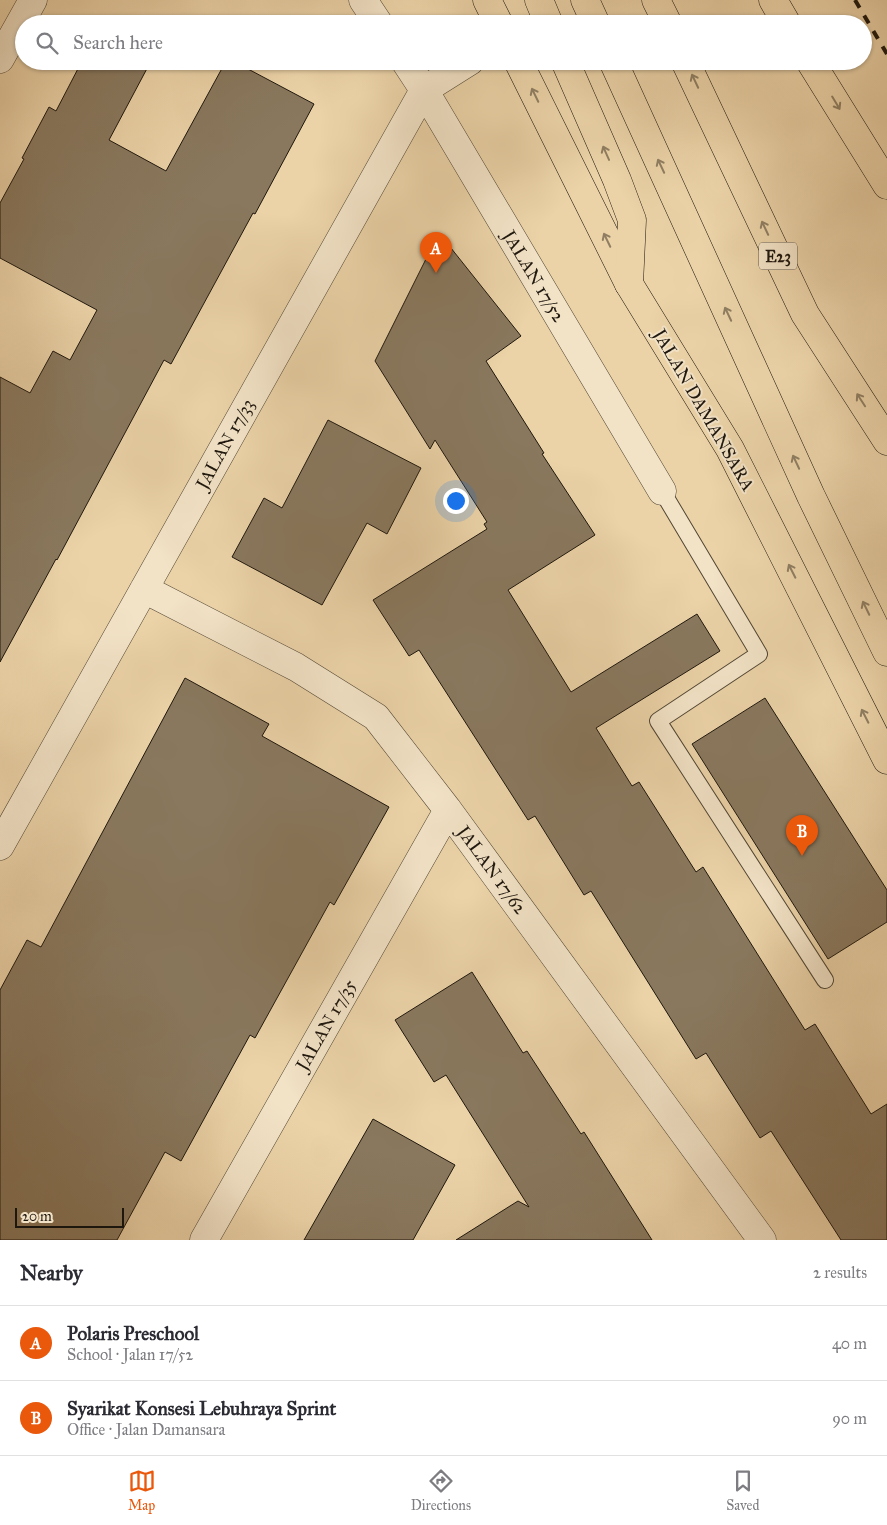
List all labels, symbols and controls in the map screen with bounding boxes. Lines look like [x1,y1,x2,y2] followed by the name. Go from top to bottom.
[15,15,872,70] search box
[33,29,61,57] icon: search
[73,31,163,54] text: Search here
[690,74,700,89] one-way arrow
[530,88,539,103] one-way arrow
[831,95,841,109] one-way arrow
[600,146,610,161] one-way arrow
[655,159,665,174] one-way arrow
[759,221,769,236] one-way arrow
[496,224,570,326] street label: JALAN 17/52
[420,232,452,273] pin: A
[602,233,611,248] one-way arrow
[759,242,797,270] road number: E23
[723,307,732,322] one-way arrow
[647,323,759,495] street label: JALAN DAMANSARA
[855,394,865,408] one-way arrow
[190,395,260,495] street label: JALAN 17/33
[790,455,800,470] one-way arrow
[443,488,469,514] your location
[787,564,796,579] one-way arrow
[861,601,870,616] one-way arrow
[860,709,870,724] one-way arrow
[786,815,818,856] pin: B
[451,820,532,919] street label: JALAN 17/62
[290,975,362,1077] street label: JALAN 17/35
[15,1205,124,1228] scale bar
[22,1208,52,1225] text: 20 m
[20,1260,83,1286] text: Nearby
[813,1263,867,1282] text: 2 results
[67,1322,199,1345] text: Polaris Preschool
[31,1334,41,1353] text: A
[832,1334,867,1353] text: 40 m
[67,1345,193,1364] text: School · Jalan 17/52
[67,1397,336,1420] text: Syarikat Konsesi Lebuhraya Sprint
[31,1409,41,1428] text: B
[832,1409,867,1428] text: 90 m
[67,1420,225,1439] text: Office · Jalan Damansara
[128,1467,156,1514] tab: Map
[411,1467,471,1514] tab: Directions
[726,1467,759,1514] tab: Saved

